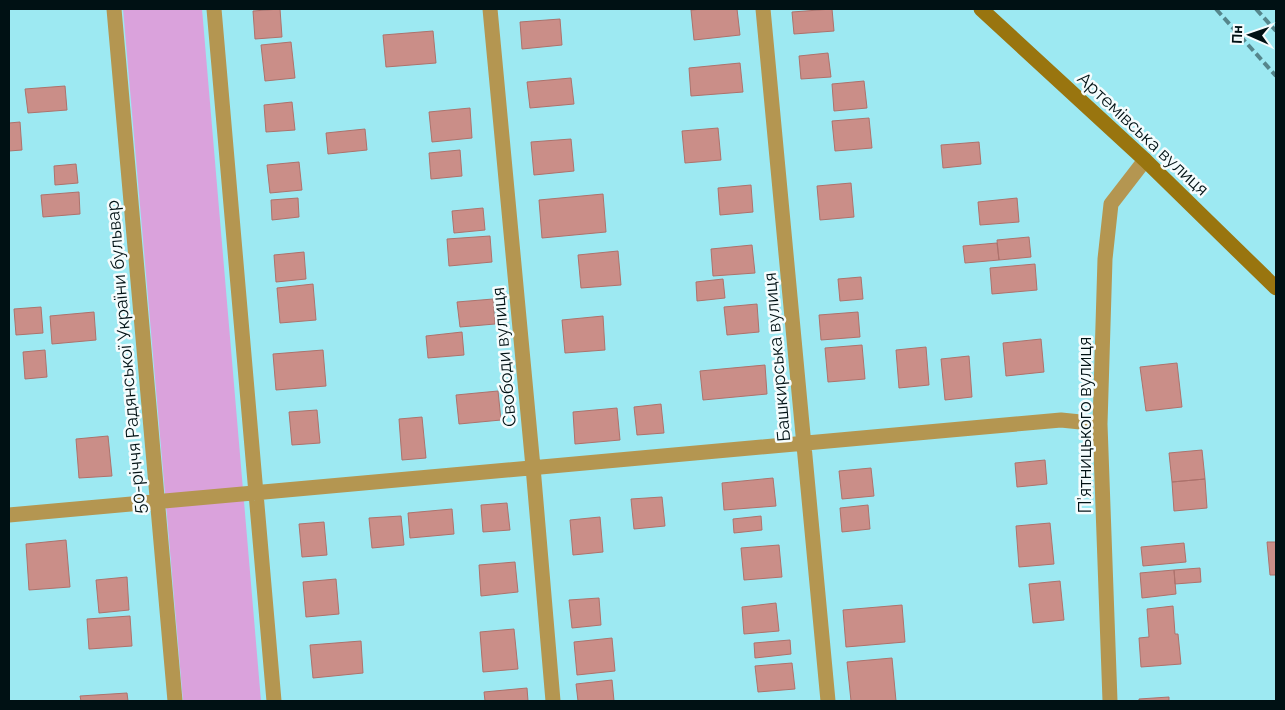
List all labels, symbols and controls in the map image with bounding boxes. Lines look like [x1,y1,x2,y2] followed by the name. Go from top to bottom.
[1225,10,1275,60] north arrow
[1229,25,1245,44] text: Пн
[1074,68,1213,200] street label: Артемівська вулиця
[101,199,150,515] street label: 50-річчя Радянської України бульвар
[759,272,794,442] street label: Башкирська вулиця
[487,286,520,428] street label: Свободи вулиця
[1074,337,1095,513] street label: П’ятницького вулиця

